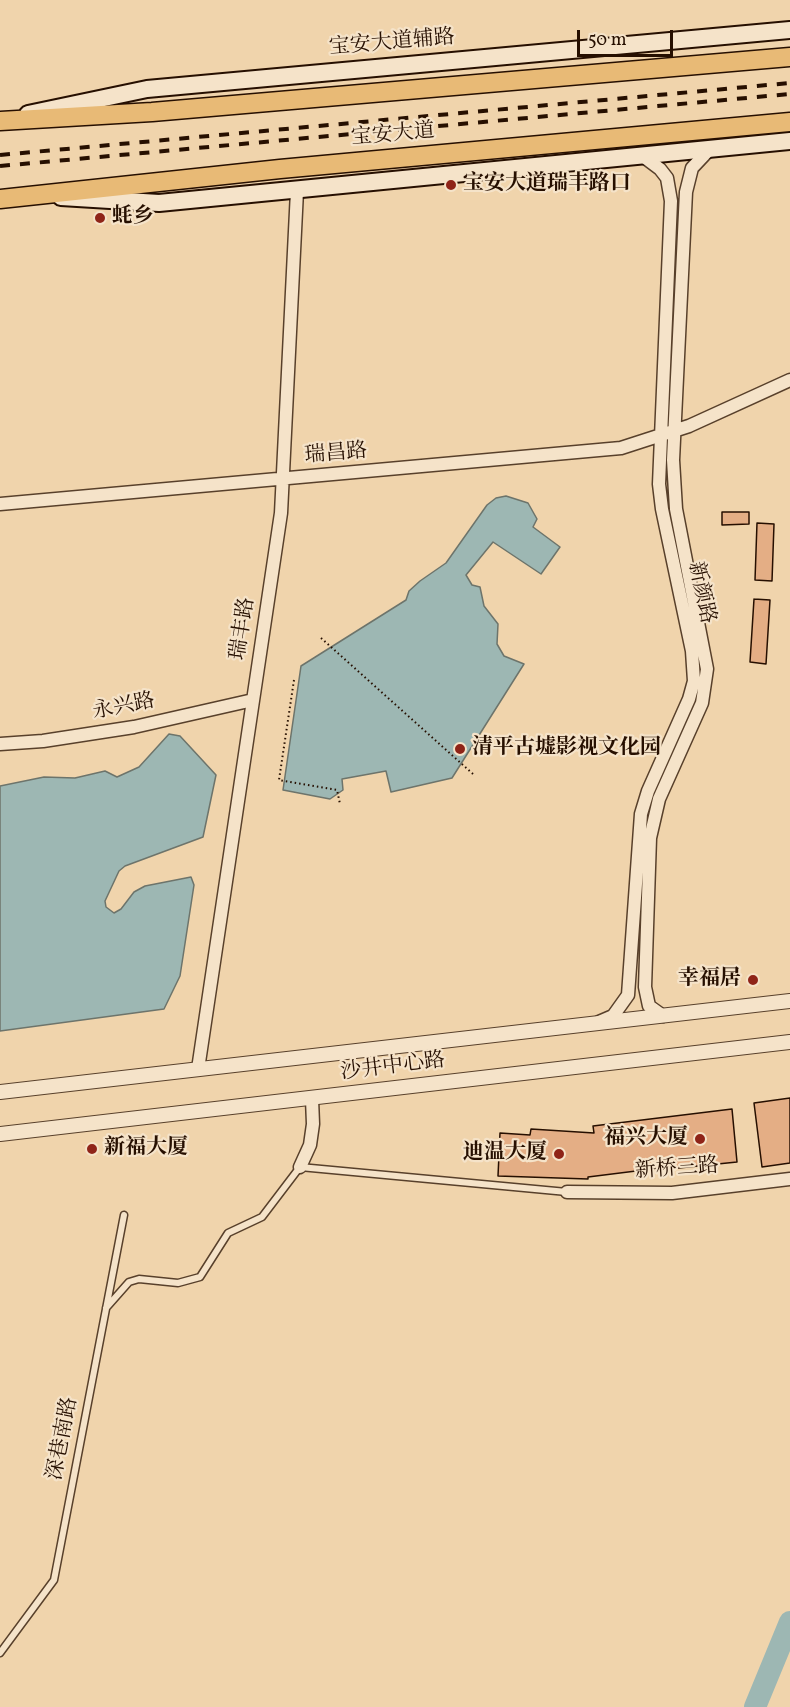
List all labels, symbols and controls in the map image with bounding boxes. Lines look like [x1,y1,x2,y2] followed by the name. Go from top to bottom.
[580,18,676,56] scale bar
[328,26,456,62] street label: 宝安大道辅路
[588,28,627,53] text: 50 m
[350,120,436,152] street label: 宝安大道
[463,172,631,198] place label: 宝安大道瑞丰路口
[444,178,458,192] marker: 宝安大道瑞丰路口
[112,205,154,231] place label: 蚝乡
[93,211,107,225] marker: 蚝乡
[304,440,368,470] street label: 瑞昌路
[681,560,719,626] street label: 新颜路
[227,596,261,662] street label: 瑞丰路
[91,690,157,726] street label: 永兴路
[472,736,661,762] place label: 清平古墟影视文化园
[453,742,467,756] marker: 清平古墟影视文化园
[678,967,741,993] place label: 幸福居
[746,973,760,987] marker: 幸福居
[339,1049,447,1087] street label: 沙井中心路
[604,1126,688,1152] place label: 福兴大厦
[693,1132,707,1146] marker: 福兴大厦
[104,1136,188,1162] place label: 新福大厦
[463,1141,547,1167] place label: 迪温大厦
[85,1142,99,1156] marker: 新福大厦
[552,1147,566,1161] marker: 迪温大厦
[634,1155,720,1185] street label: 新桥三路
[44,1395,84,1483] street label: 深巷南路

